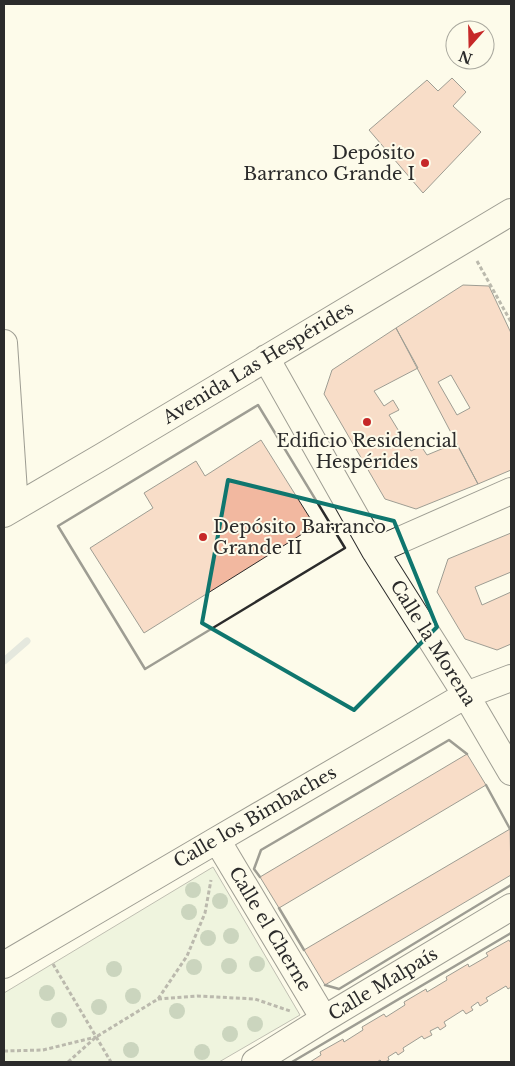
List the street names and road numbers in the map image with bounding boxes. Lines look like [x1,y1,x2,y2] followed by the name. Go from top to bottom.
[158,297,357,429] street label: Avenida Las Hespérides
[385,576,481,710] street label: Calle la Morena
[170,761,340,873] street label: Calle los Bimbaches
[224,863,316,995] street label: Calle el Cherne
[324,943,442,1025] street label: Calle Malpaís

